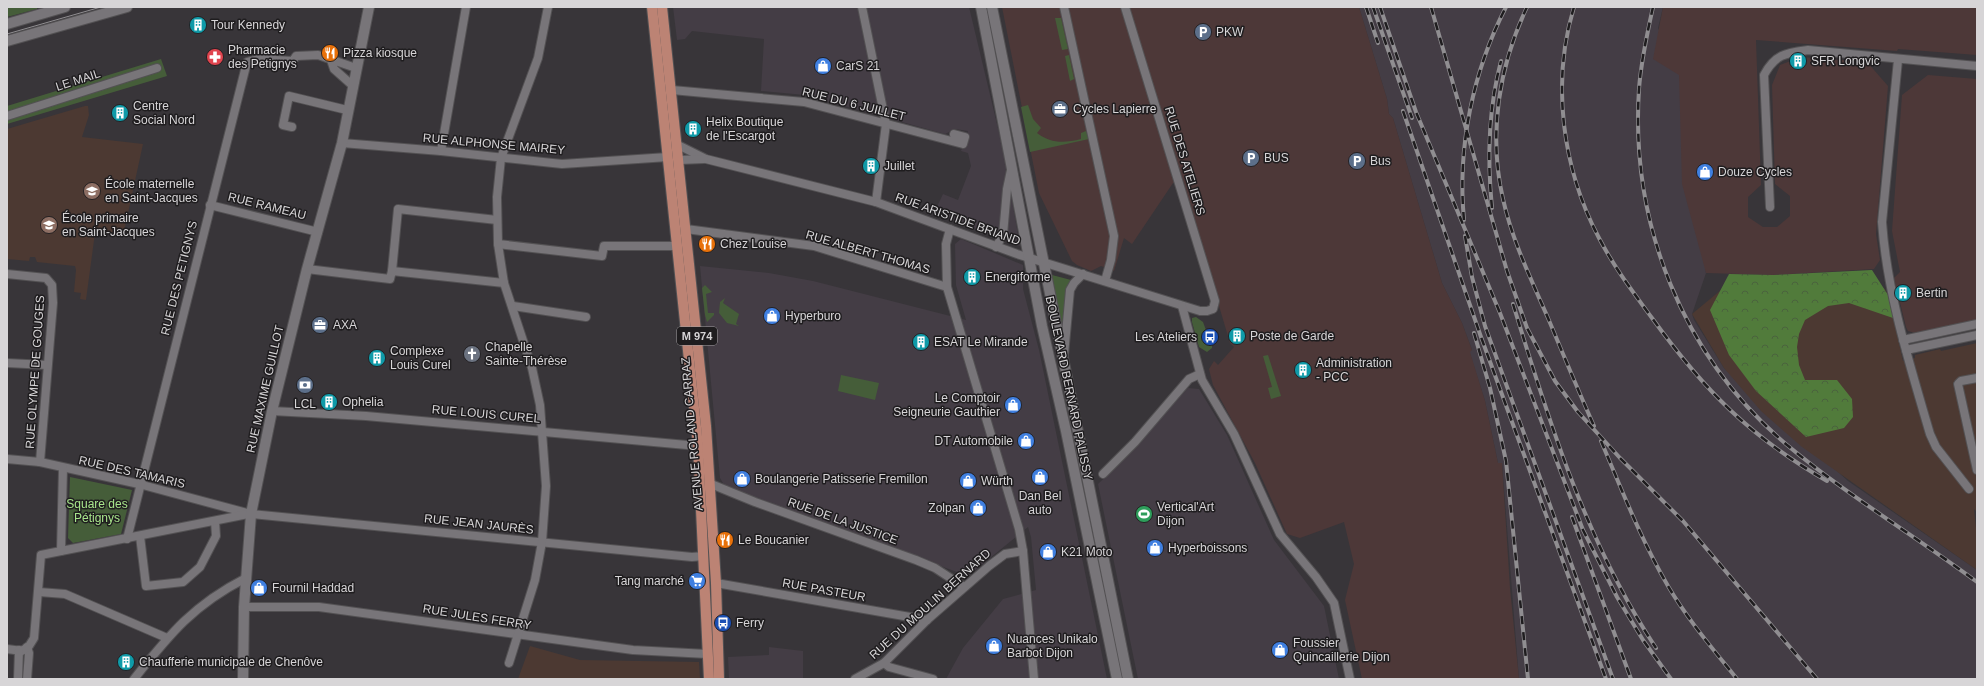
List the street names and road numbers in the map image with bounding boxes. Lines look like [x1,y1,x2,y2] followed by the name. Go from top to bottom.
[54,66,102,94] street label: LE MAIL
[801,84,908,124] street label: RUE DU 6 JUILLET
[1162,105,1208,217] street label: RUE DES ATELIERS
[422,131,566,157] street label: RUE ALPHONSE MAIREY
[226,190,308,222] street label: RUE RAMEAU
[894,190,1023,248] street label: RUE ARISTIDE BRIAND
[158,219,200,337] street label: RUE DES PETIGNYS
[804,228,932,276] street label: RUE ALBERT THOMAS
[23,295,47,449] street label: RUE OLYMPE DE GOUGES
[1043,295,1095,481] street label: BOULEVARD BERNARD PALISSY
[243,323,287,454] street label: RUE MAXIME GUILLOT
[677,327,717,345] road number: M 974
[678,356,706,512] street label: AVENUE ROLAND CARRAZ
[431,402,541,426] street label: RUE LOUIS CUREL
[77,453,187,491] street label: RUE DES TAMARIS
[786,495,900,547] street label: RUE DE LA JUSTICE
[424,510,535,537] street label: RUE JEAN JAURÈS
[867,546,994,662] street label: RUE DU MOULIN BERNARD
[781,576,867,604] street label: RUE PASTEUR
[422,601,532,633] street label: RUE JULES FERRY

